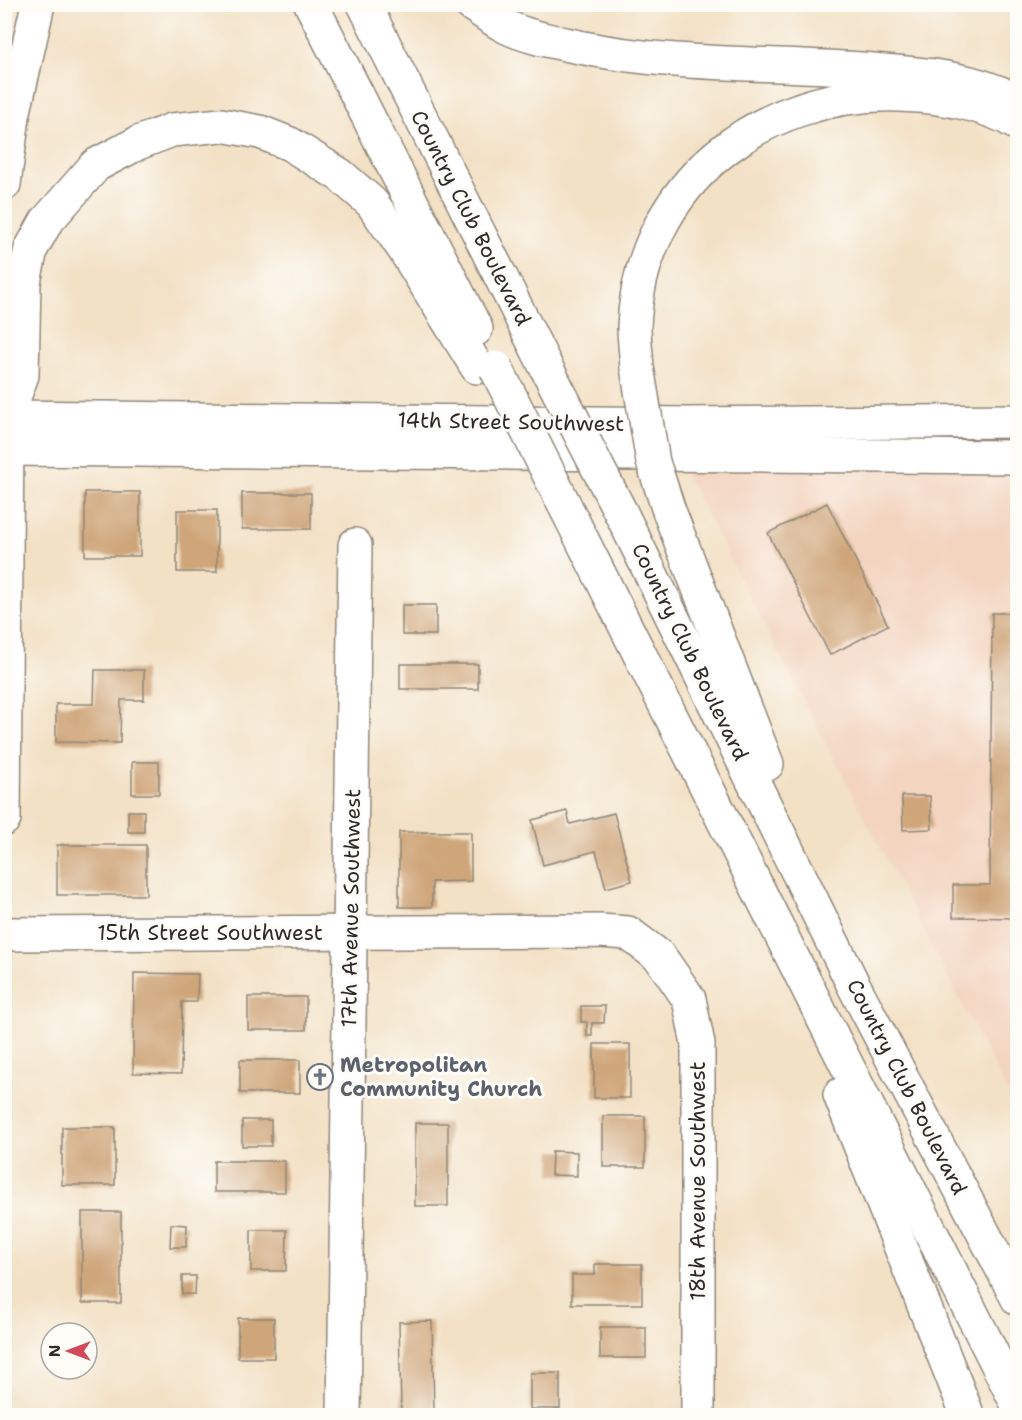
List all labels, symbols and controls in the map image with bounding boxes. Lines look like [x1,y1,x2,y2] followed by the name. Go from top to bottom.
[404,105,538,331] street label: Country Club Boulevard
[397,406,625,438] street label: 14th Street Southwest
[625,539,755,765] street label: Country Club Boulevard
[335,788,367,1028] street label: 17th Avenue Southwest
[97,919,323,947] street label: 15th Street Southwest
[840,974,974,1200] street label: Country Club Boulevard
[340,1051,542,1103] place label: Metropolitan Community Church
[684,1061,712,1301] street label: 18th Avenue Southwest
[305,1062,335,1092] church icon: Metropolitan Community Church
[39,1321,99,1381] north arrow
[44,1345,65,1357] text: N

